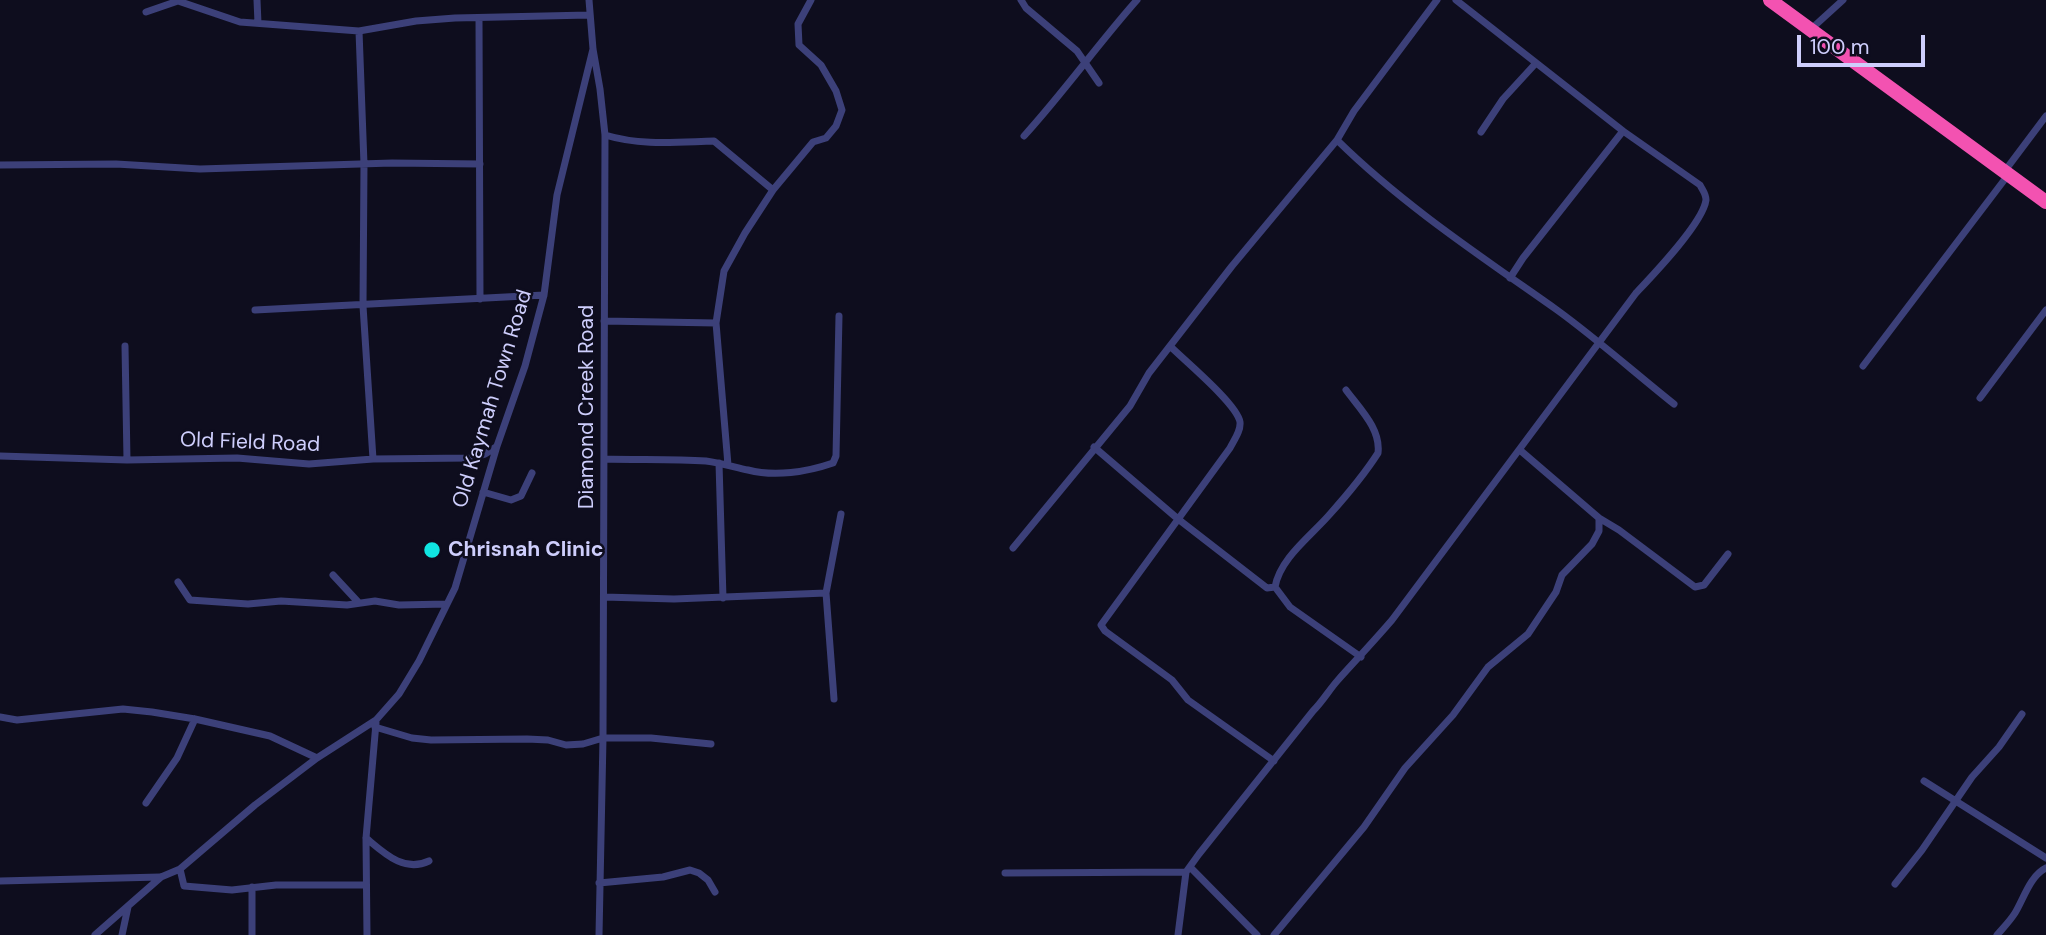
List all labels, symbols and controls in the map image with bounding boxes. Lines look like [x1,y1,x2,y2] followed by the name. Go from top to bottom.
[1801,21,1929,65] scale bar
[1810,33,1870,61] text: 100 m
[448,287,538,511] street label: Old Kaymah Town Road
[574,305,600,509] street label: Diamond Creek Road
[179,428,321,458] street label: Old Field Road
[448,537,603,563] place label: Chrisnah Clinic
[422,540,442,560] marker: Chrisnah Clinic

